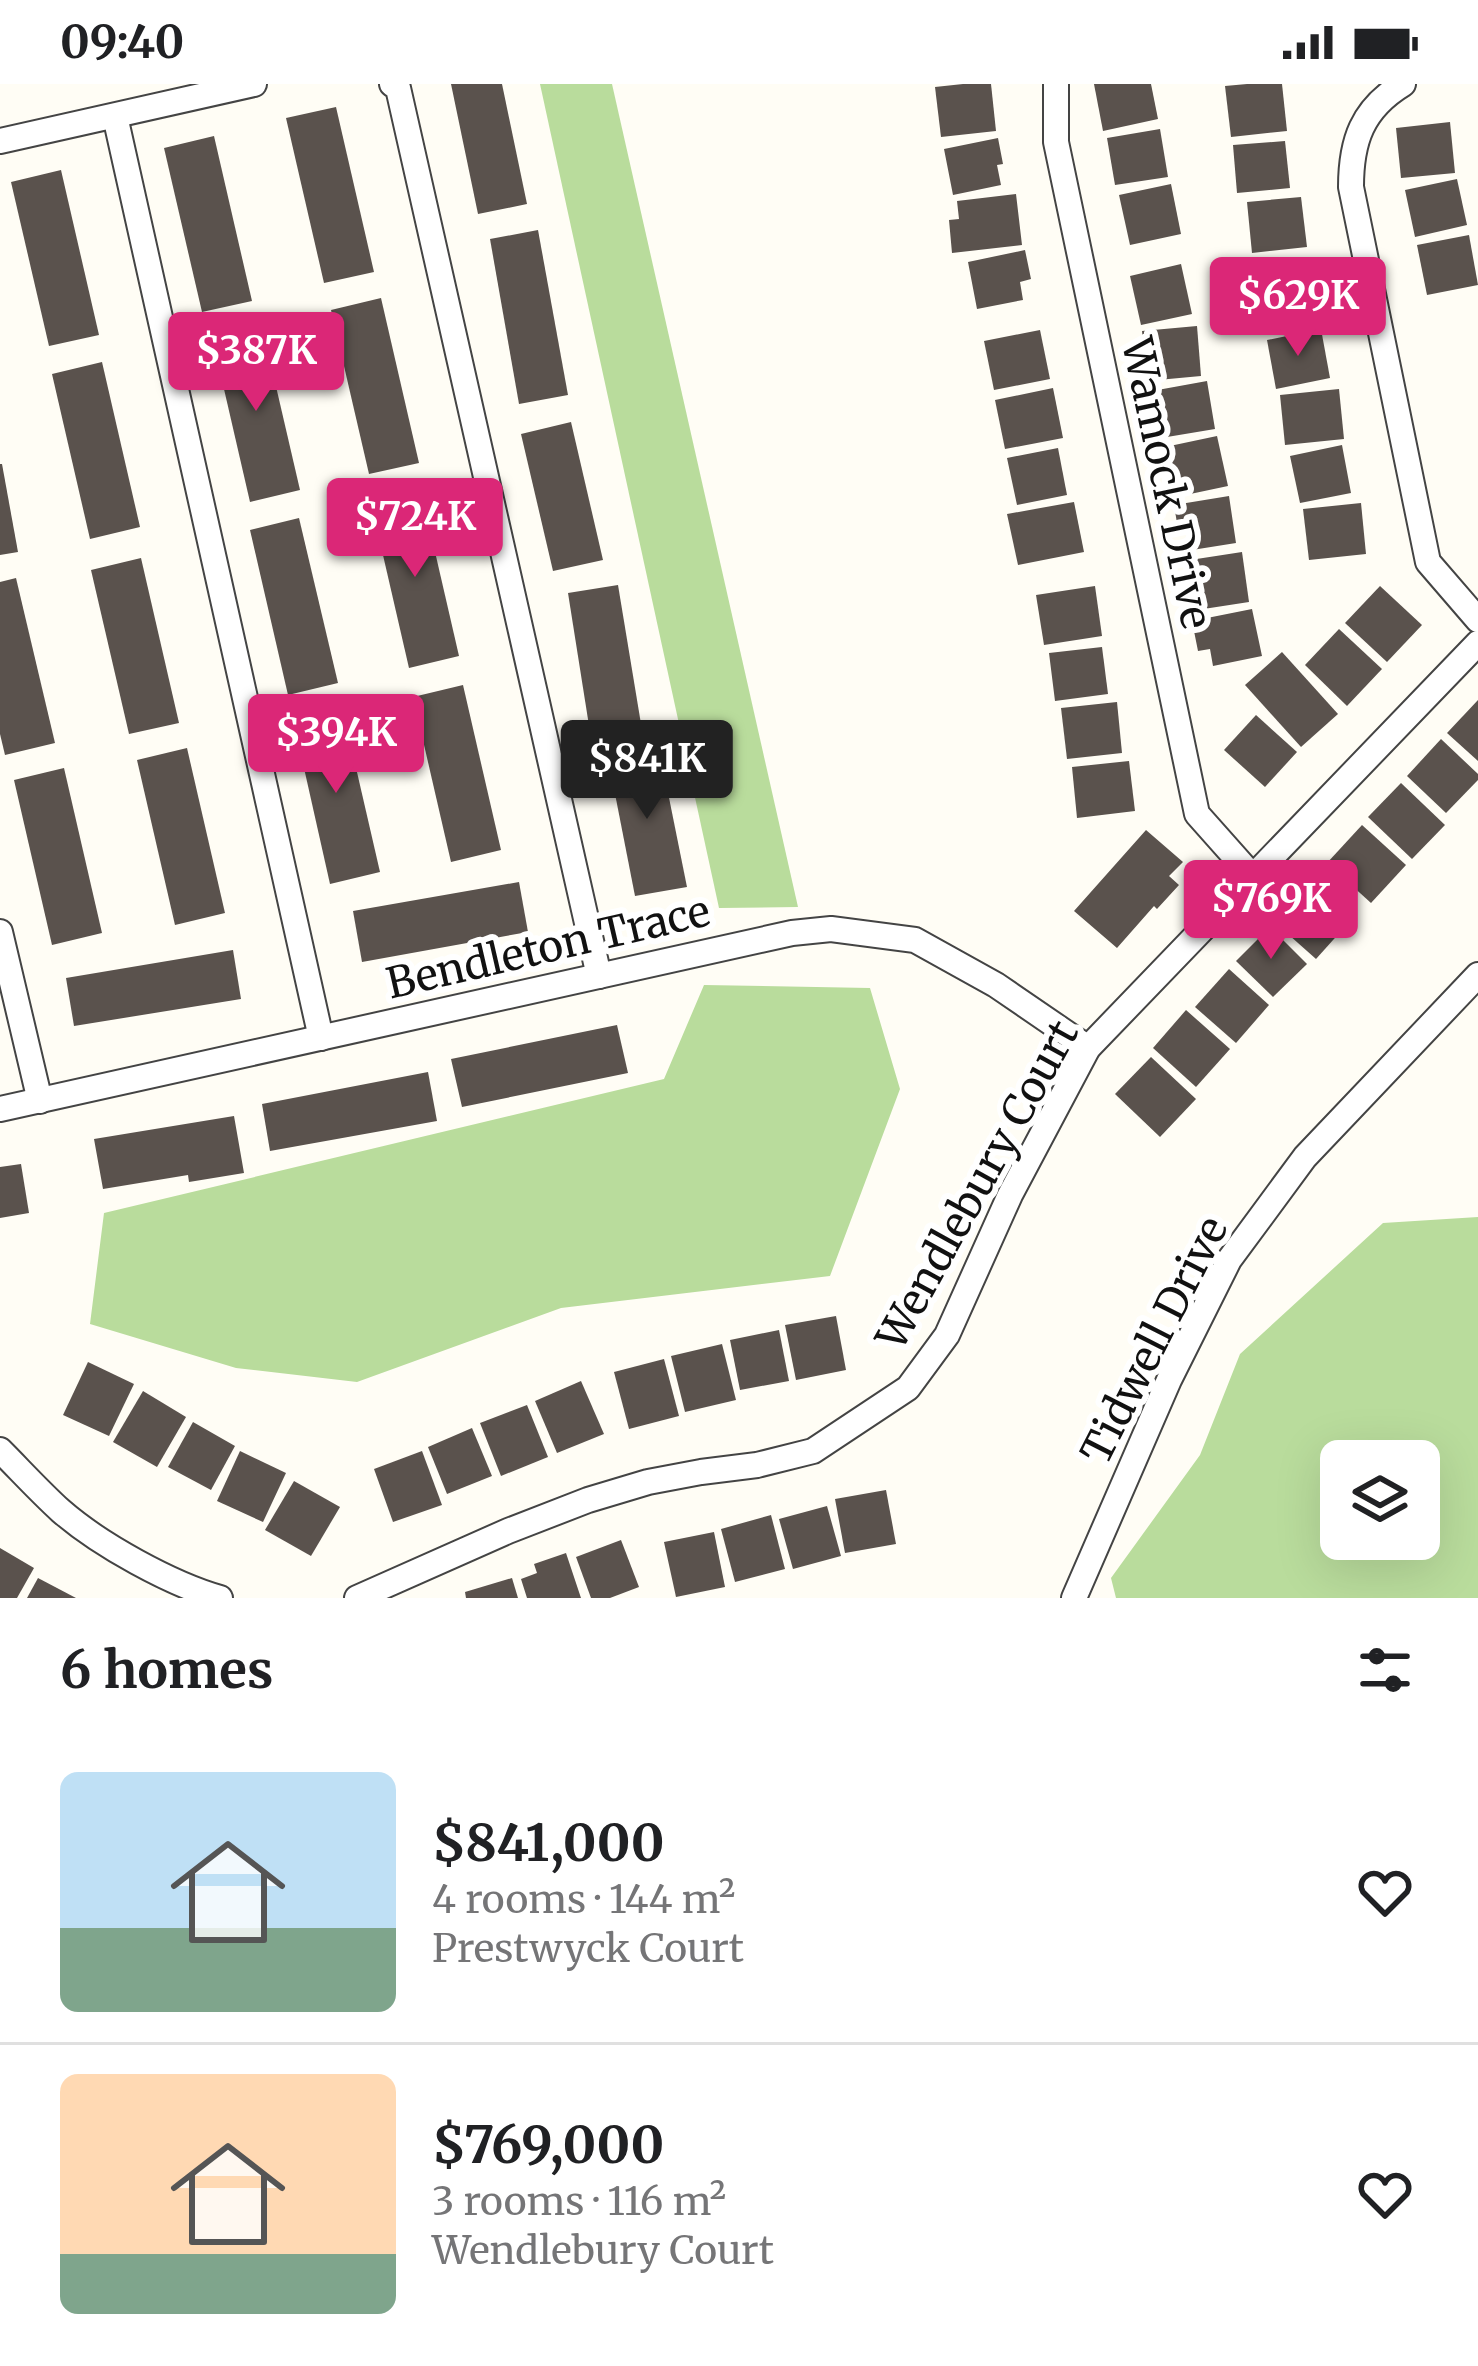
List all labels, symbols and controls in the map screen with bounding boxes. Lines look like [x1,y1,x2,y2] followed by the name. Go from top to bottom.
[60,14,184,70] text: 09:40
[1214,257,1382,359] pin: $629K
[1237,271,1359,320] text: $629K
[172,312,340,414] pin: $387K
[195,326,317,375] text: $387K
[1111,332,1223,633] street label: Wamock Drive
[331,478,499,580] pin: $724K
[354,492,476,541] text: $724K
[252,694,420,796] pin: $394K
[275,708,397,757] text: $394K
[563,720,731,822] pin: $841K
[588,734,706,783] text: $841K
[1187,860,1355,962] pin: $769K
[1211,874,1331,923] text: $769K
[381,885,715,1009] street label: Bendleton Trace
[865,1011,1089,1359] street label: Wendlebury Court
[1069,1208,1239,1472] street label: Tidwell Drive
[1320,1440,1440,1560] map controls
[1320,1440,1440,1560] button: layers
[1352,1637,1418,1703] icon: filters
[60,1638,273,1702] text: 6 homes
[432,1811,665,1875] text: $841,000
[156,1820,300,1964] icon: home
[1352,1859,1418,1925] icon: heart
[432,1875,735,1924] text: 4 rooms · 144 m²
[432,1924,744,1973] text: Prestwyck Court
[432,2113,664,2177] text: $769,000
[156,2122,300,2266] icon: home
[1352,2161,1418,2227] icon: heart
[432,2177,726,2226] text: 3 rooms · 116 m²
[432,2226,774,2275] text: Wendlebury Court

